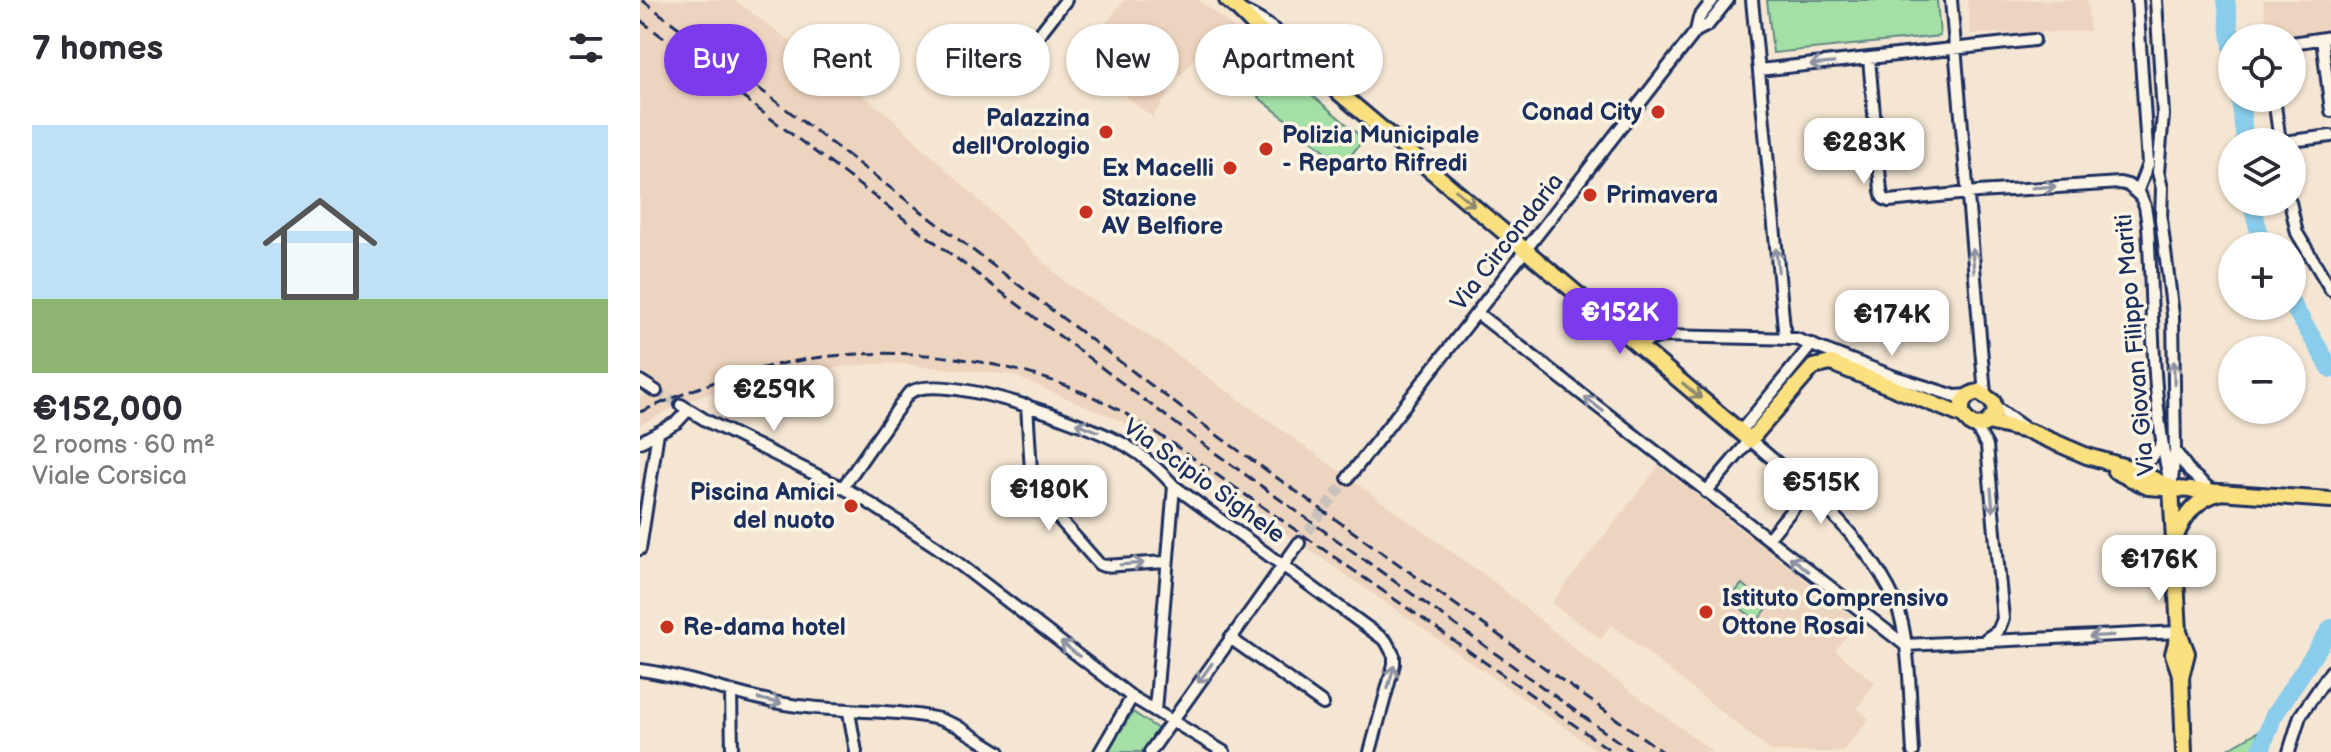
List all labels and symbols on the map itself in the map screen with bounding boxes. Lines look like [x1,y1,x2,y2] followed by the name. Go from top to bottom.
[1809,57,1836,72] one-way arrow
[1522,98,1642,127] place label: Conad City
[1649,103,1667,121] marker: Conad City
[952,104,1090,161] place label: Palazzina dell'Orologio
[1808,118,1920,186] pin: €283K
[1282,121,1479,178] place label: Polizia Municipale - Reparto Rifredi
[1097,123,1115,141] marker: Palazzina dell'Orologio
[1257,140,1275,158] marker: Polizia Municipale - Reparto Rifredi
[1102,154,1214,183] place label: Ex Macelli
[1221,159,1239,177] marker: Ex Macelli
[1444,167,1570,317] street label: Via Circondaria
[2030,180,2057,195] one-way arrow
[1606,181,1718,210] place label: Primavera
[1101,184,1223,241] place label: Stazione AV Belfiore
[1581,186,1599,204] marker: Primavera
[1454,189,1474,207] one-way arrow
[1077,203,1095,221] marker: Stazione AV Belfiore
[2109,213,2161,477] street label: Via Giovan Filippo Mariti
[1770,247,1785,274] one-way arrow
[1966,247,1981,274] one-way arrow
[1564,288,1676,356] pin: €152K
[1836,290,1948,358] pin: €174K
[2166,360,2181,387] one-way arrow
[718,365,830,433] pin: €259K
[1681,382,1701,400] one-way arrow
[1584,396,1605,413] one-way arrow
[1117,413,1291,549] street label: Via Scipio Sighele
[1075,419,1100,434] one-way arrow
[1765,458,1877,526] pin: €515K
[993,465,1105,533] pin: €180K
[690,478,835,535] place label: Piscina Amici del nuoto
[1985,486,2000,513] one-way arrow
[842,497,860,515] marker: Piscina Amici del nuoto
[2103,535,2215,603] pin: €176K
[1789,555,1810,572] one-way arrow
[1118,556,1145,571] one-way arrow
[1722,584,1949,641] place label: Istituto Comprensivo Ottone Rosai
[1697,603,1715,621] marker: Istituto Comprensivo Ottone Rosai
[683,613,846,642] place label: Re-dama hotel
[658,618,676,636] marker: Re-dama hotel
[2088,629,2115,644] one-way arrow
[1060,640,1081,657] one-way arrow
[1197,661,1214,683] one-way arrow
[1384,664,1399,690] one-way arrow
[757,695,782,710] one-way arrow

